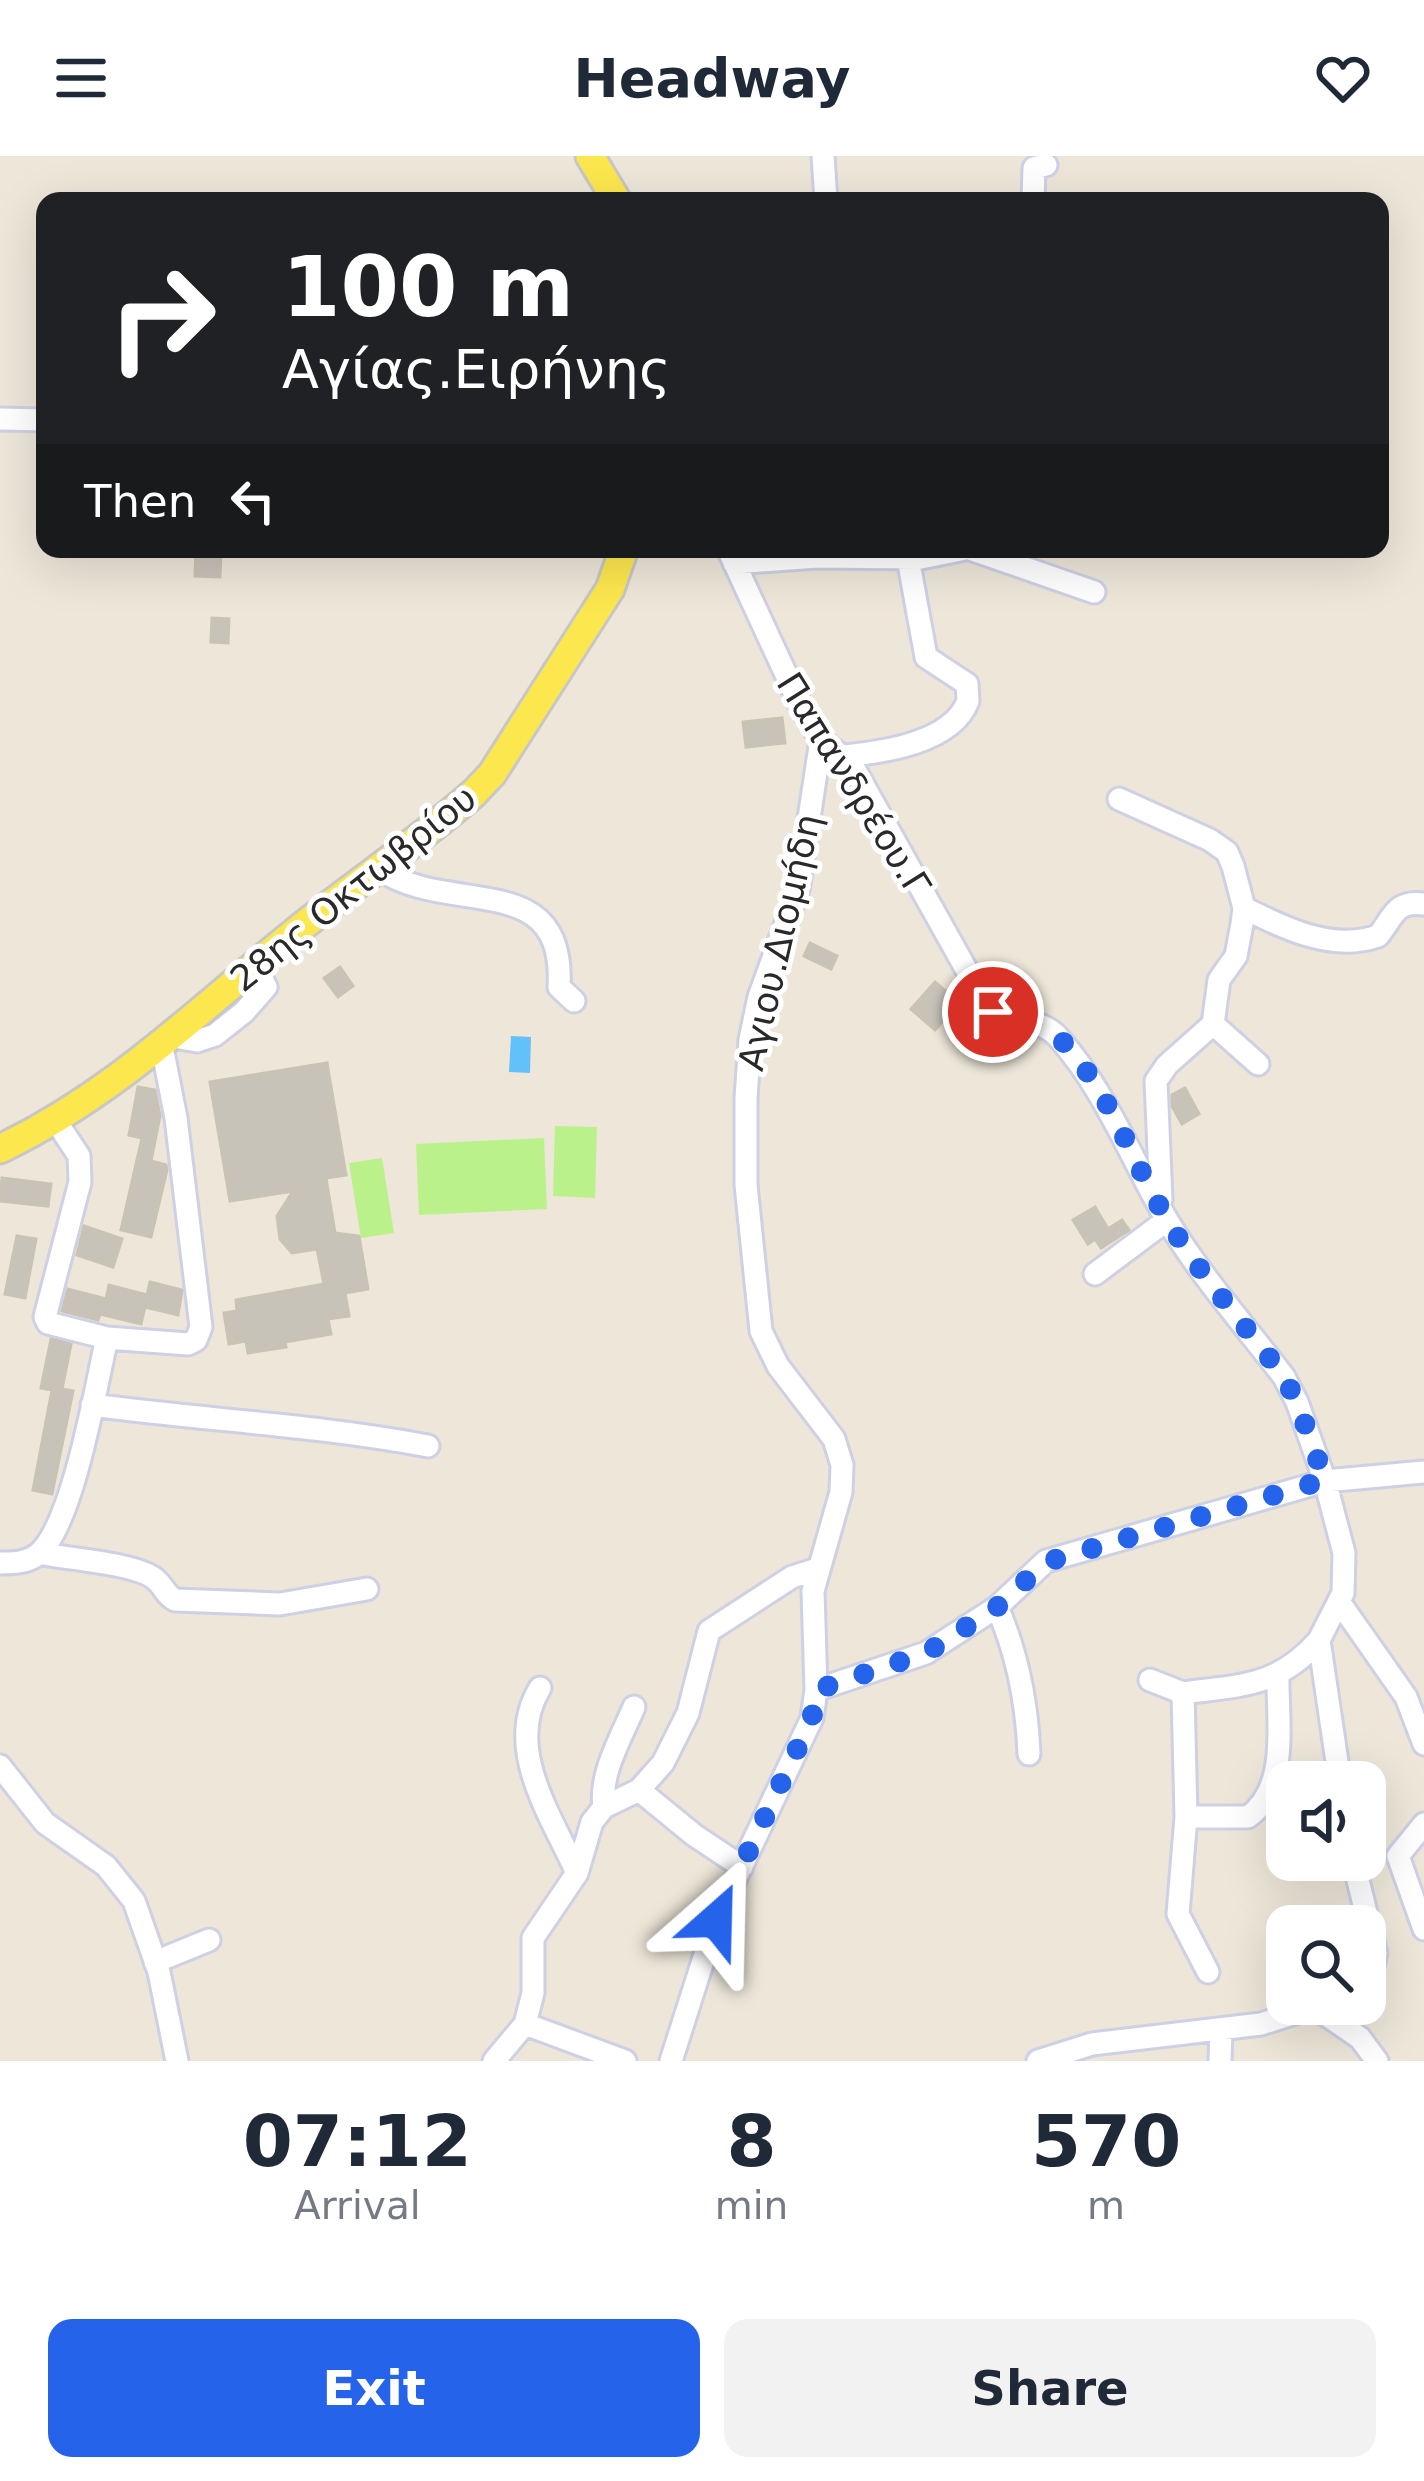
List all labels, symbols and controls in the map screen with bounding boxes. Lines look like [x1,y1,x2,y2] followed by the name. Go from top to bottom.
[48,45,114,111] icon: menu
[1310,45,1376,111] icon: heart
[574,47,850,110] text: Headway
[282,238,574,336] text: 100 m
[84,240,240,396] icon: right
[282,338,671,401] text: Αγίας.Ειρήνης
[220,468,286,534] icon: left
[84,475,196,528] text: Then
[769,665,939,903] street label: Παπανδρέου.Γ
[223,777,484,1000] street label: 28ης Οκτωβρίου
[730,810,829,1074] street label: Αγιου.Διομήδη
[942,961,1044,1063] pin
[960,979,1026,1045] icon: arrive
[1266,1761,1386,2025] map controls
[1266,1761,1386,1881] button: sound
[653,1857,779,1983] position arrow
[1266,1905,1386,2025] button: search
[243,2099,472,2183] text: 07:12
[726,2099,776,2183] text: 8
[1031,2099,1181,2183] text: 570
[294,2183,421,2228] text: Arrival
[715,2183,788,2228] text: min
[1087,2183,1125,2228] text: m
[48,2319,700,2457] button: Exit
[724,2319,1376,2457] button: Share

